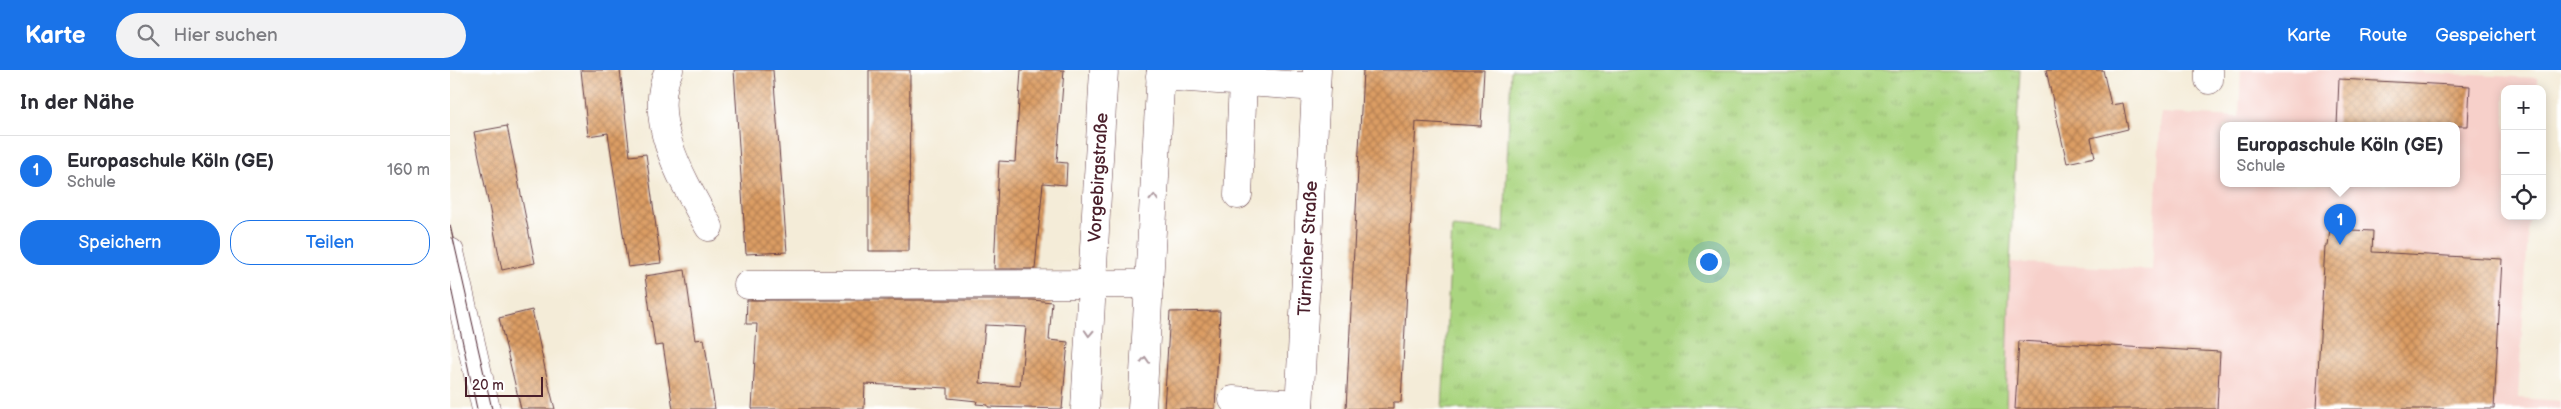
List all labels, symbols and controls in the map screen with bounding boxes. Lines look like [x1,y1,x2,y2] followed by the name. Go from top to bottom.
[116,13,466,58] search box
[25,21,86,50] text: Karte
[134,21,162,49] icon: search
[174,24,278,47] text: Hier suchen
[2287,25,2331,46] text: Karte
[2359,25,2407,46] text: Route
[2435,25,2536,46] text: Gespeichert
[2501,85,2546,220] map controls
[2501,85,2546,130] button: +
[20,90,134,115] text: In der Nähe
[1084,112,1113,243] street label: Vorgebirgstraße
[2220,122,2460,187] popup
[2501,130,2546,175] button: −
[2236,134,2444,157] text: Europaschule Köln (GE)
[67,150,274,173] text: Europaschule Köln (GE)
[2236,157,2285,176] text: Schule
[33,161,39,180] text: 1
[387,161,430,180] text: 160 m
[67,173,116,192] text: Schule
[2501,175,2546,220] button: locate
[1294,180,1322,316] street label: Türnicher Straße
[1148,194,1159,202] one-way arrow
[2324,204,2356,245] pin: 1
[20,220,220,265] button: Speichern
[230,220,430,265] button: Teilen
[1696,249,1722,275] your location
[1083,329,1094,337] one-way arrow
[1140,356,1151,364] one-way arrow
[465,374,542,397] scale bar
[472,377,504,394] text: 20 m

